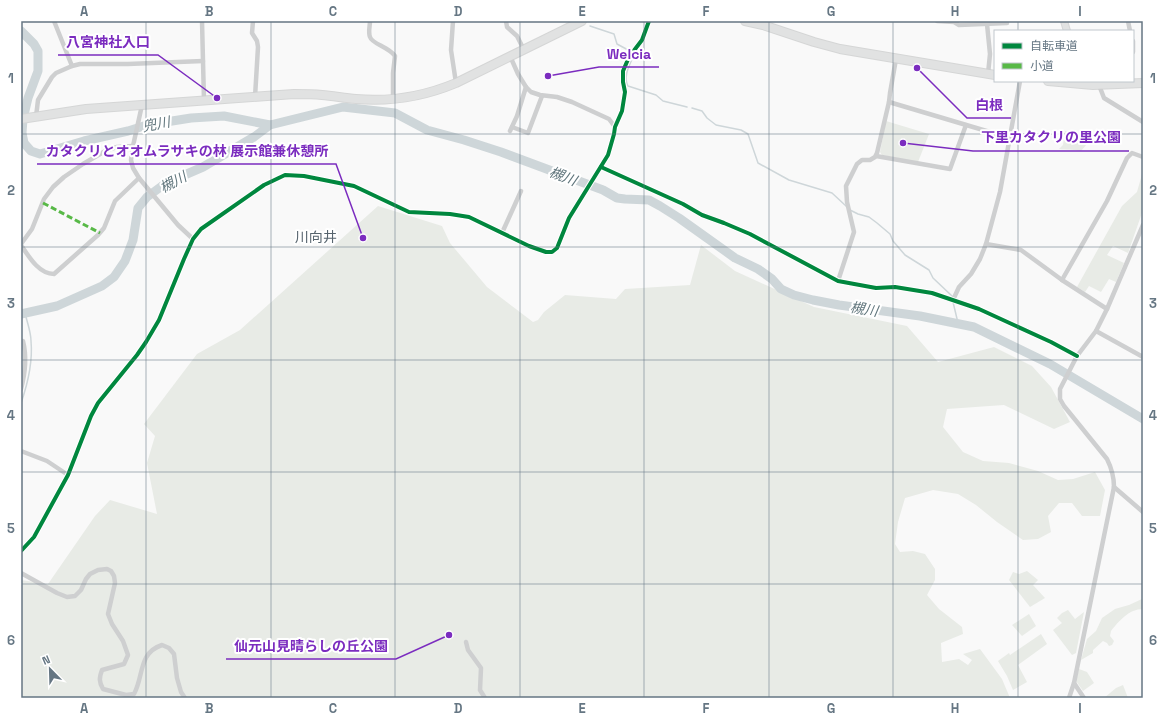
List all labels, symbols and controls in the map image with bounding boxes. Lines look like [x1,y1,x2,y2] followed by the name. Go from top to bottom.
[80,3,89,20] text: A
[205,3,214,20] text: B
[329,3,337,20] text: C
[454,3,463,20] text: D
[578,3,586,20] text: E
[703,3,710,20] text: F
[827,3,835,20] text: G
[951,3,959,20] text: H
[1078,3,1082,20] text: I
[58,29,158,55] callout: 八宮神社入口
[994,30,1134,82] legend
[66,33,150,51] text: 八宮神社入口
[1030,38,1078,54] text: 自転車道
[599,41,659,67] callout: Welcia
[607,45,651,63] text: Welcia
[1030,58,1054,74] text: 小道
[8,70,14,87] text: 1
[1150,70,1156,87] text: 1
[967,92,1011,118] callout: 白根
[975,96,1003,114] text: 白根
[141,112,173,136] water label: 兜川
[973,125,1129,151] callout: 下里カタクリの里公園
[981,128,1121,146] text: 下里カタクリの里公園
[37,138,336,164] callout: カタクリとオオムラサキの林 展示館兼休憩所
[46,142,328,160] text: カタクリとオオムラサキの林 展示館兼休憩所
[547,163,581,190] water label: 槻川
[156,167,191,197] water label: 槻川
[7,182,15,199] text: 2
[1149,182,1157,199] text: 2
[295,228,337,246] district label: 川向井
[7,295,15,312] text: 3
[1149,295,1157,312] text: 3
[849,298,881,320] water label: 槻川
[7,407,15,424] text: 4
[1149,407,1157,424] text: 4
[7,520,15,537] text: 5
[1149,520,1157,537] text: 5
[7,632,15,649] text: 6
[1149,632,1157,649] text: 6
[226,633,396,659] callout: 仙元山見晴らしの丘公園
[234,637,388,655] text: 仙元山見晴らしの丘公園
[30,649,70,689] north arrow
[40,652,52,668] text: N
[80,700,89,717] text: A
[205,700,214,717] text: B
[329,700,337,717] text: C
[454,700,463,717] text: D
[578,700,586,717] text: E
[703,700,710,717] text: F
[827,700,835,717] text: G
[951,700,959,717] text: H
[1078,700,1082,717] text: I

